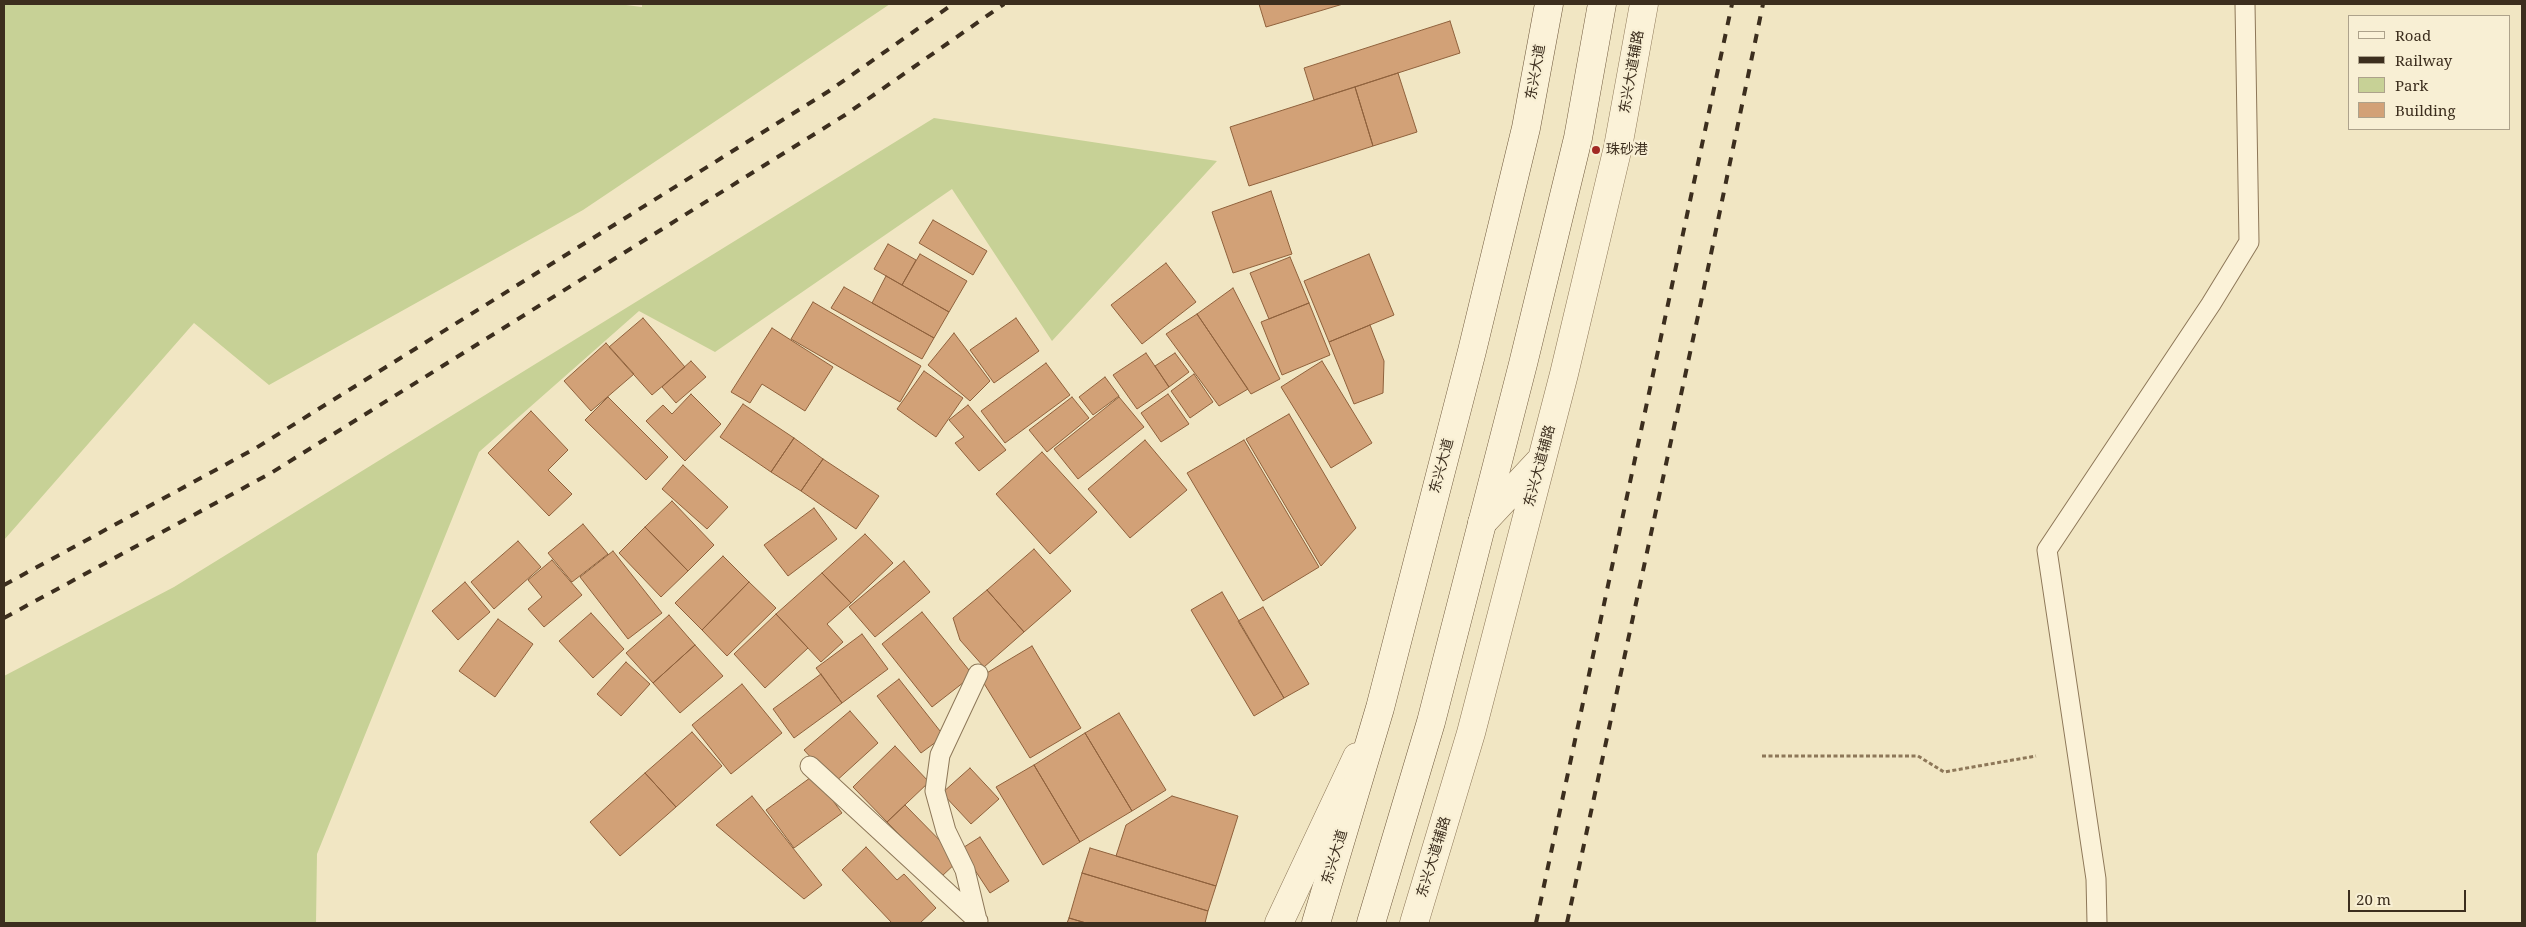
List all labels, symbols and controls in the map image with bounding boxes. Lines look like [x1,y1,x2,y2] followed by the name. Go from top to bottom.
[2348,15,2511,130] legend
[2395,25,2431,45] text: Road
[1616,29,1648,115] street label: 东兴大道辅路
[1523,43,1549,101] street label: 东兴大道
[2395,50,2452,70] text: Railway
[2395,75,2428,95] text: Park
[2395,100,2456,120] text: Building
[1606,142,1648,158] place label: 珠砂港
[1590,144,1602,156] marker: 珠砂港
[1521,423,1559,509] street label: 东兴大道辅路
[1427,437,1457,495] street label: 东兴大道
[1414,814,1454,900] street label: 东兴大道辅路
[1319,828,1351,886] street label: 东兴大道
[2351,880,2468,912] scale bar
[2356,889,2391,909] text: 20 m

